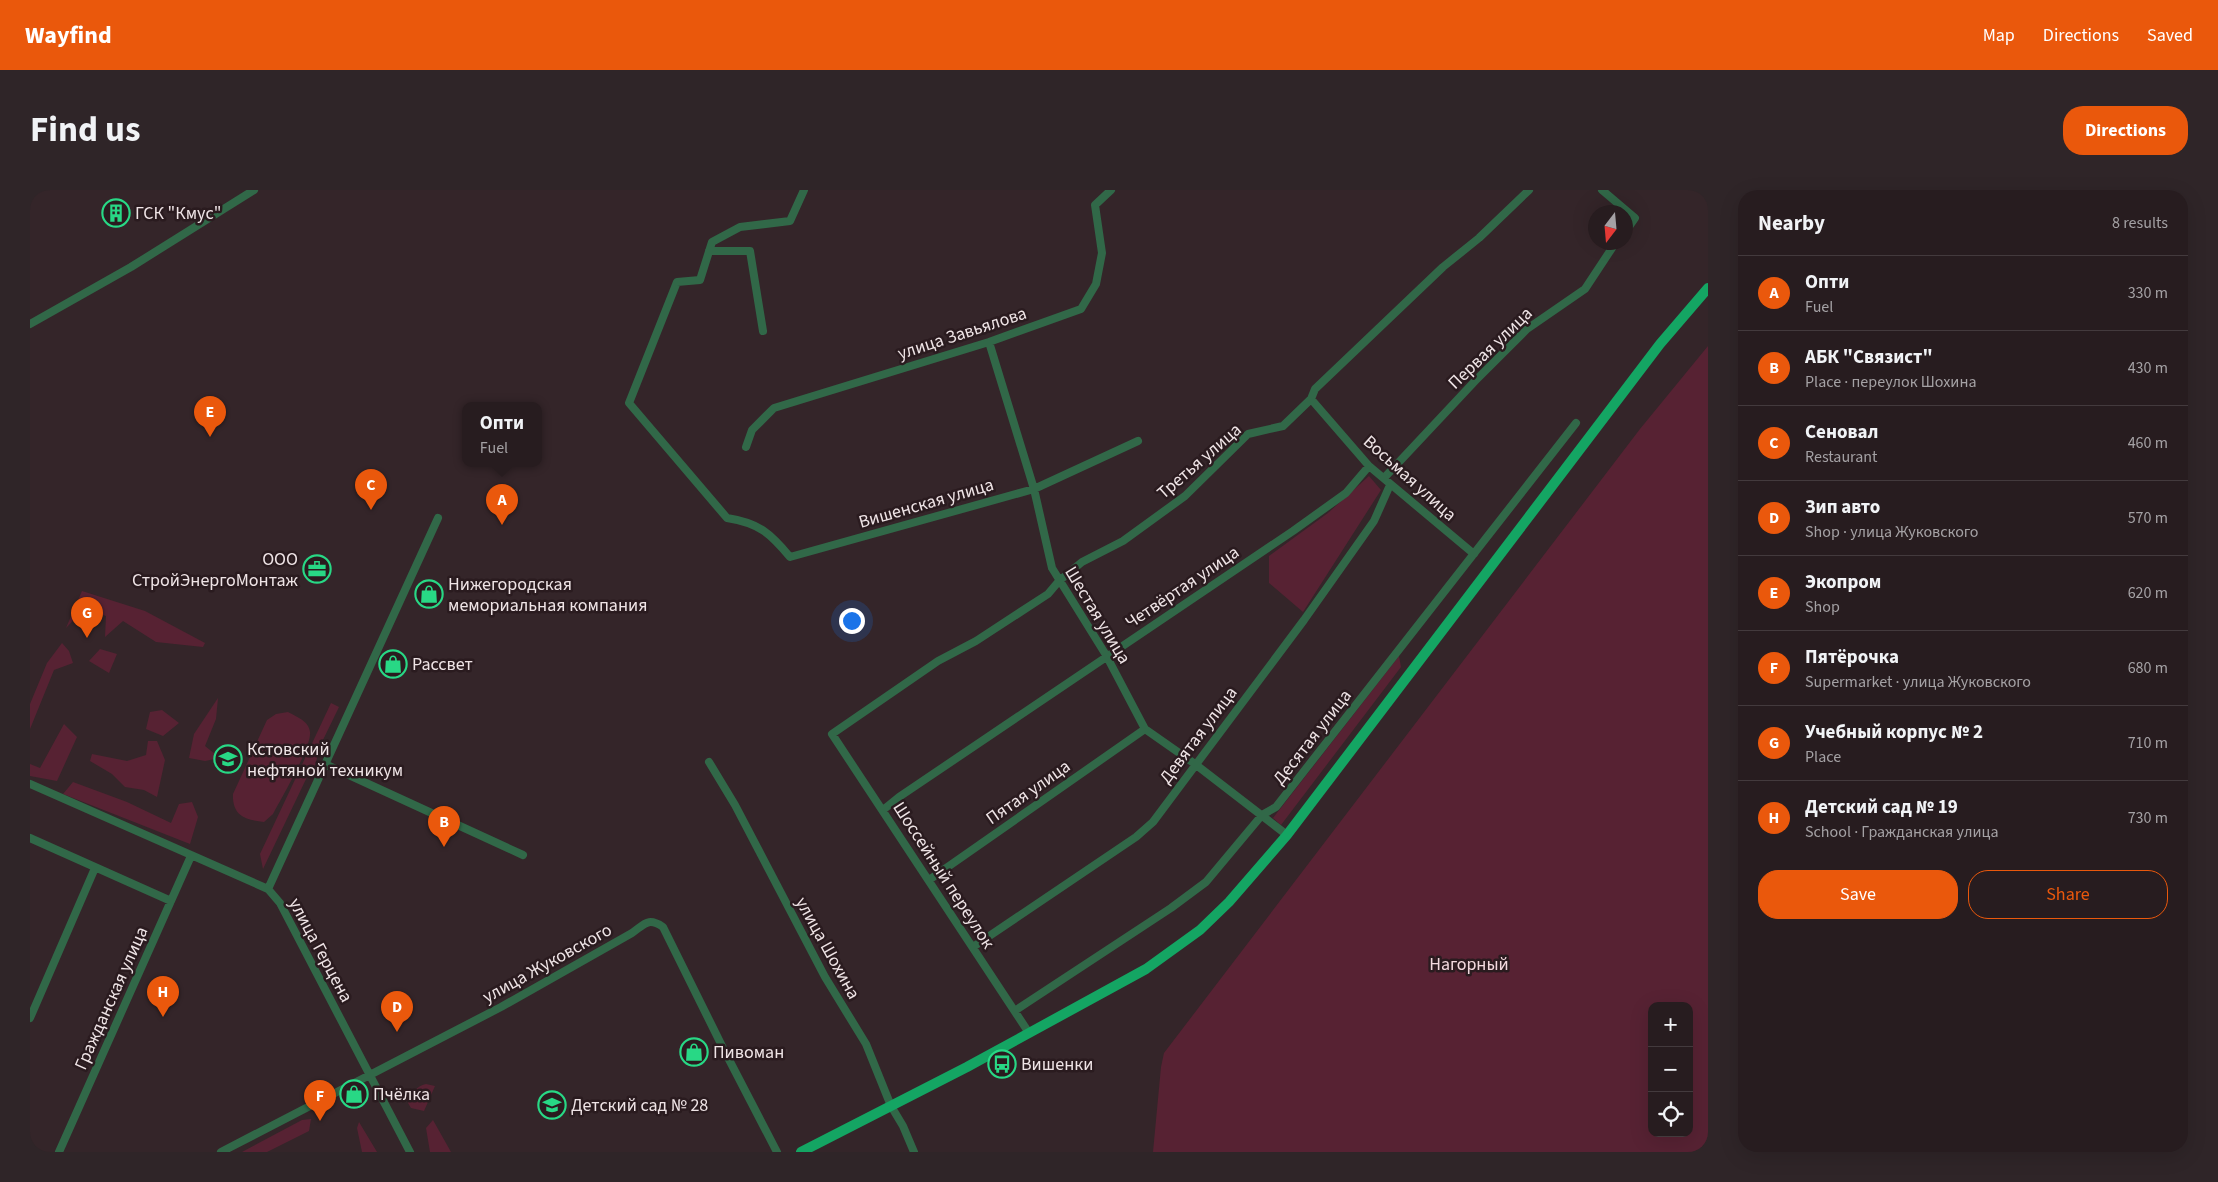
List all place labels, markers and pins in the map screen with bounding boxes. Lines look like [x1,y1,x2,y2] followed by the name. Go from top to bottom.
[101,198,131,228] building icon: ГСК "Кмус"
[135,201,221,226] place label: ГСК "Кмус"
[194,396,226,437] pin: E
[355,469,387,510] pin: C
[486,484,518,525] pin: A
[132,547,299,593] place label: ООО СтройЭнергоМонтаж
[302,554,332,584] office icon: ООО СтройЭнергоМонтаж
[448,572,648,618] place label: Нижегородская мемориальная компания
[414,579,444,609] shop icon: Нижегородская мемориальная компания
[71,597,103,638] pin: G
[378,649,408,679] shop icon: Рассвет
[412,652,473,677] place label: Рассвет
[247,737,403,783] place label: Кстовский нефтяной техникум
[213,744,243,774] school or university icon: Кстовский нефтяной техникум
[428,806,460,847] pin: B
[147,976,179,1017] pin: H
[381,991,413,1032] pin: D
[679,1037,709,1067] shop icon: Пивоман
[713,1040,784,1065] place label: Пивоман
[987,1049,1017,1079] bus stop icon: Вишенки
[1021,1052,1093,1077] place label: Вишенки
[339,1079,369,1109] shop icon: Пчёлка
[304,1080,336,1121] pin: F
[373,1082,430,1107] place label: Пчёлка
[537,1090,567,1120] school or university icon: Детский сад № 28
[571,1093,708,1118] place label: Детский сад № 28

